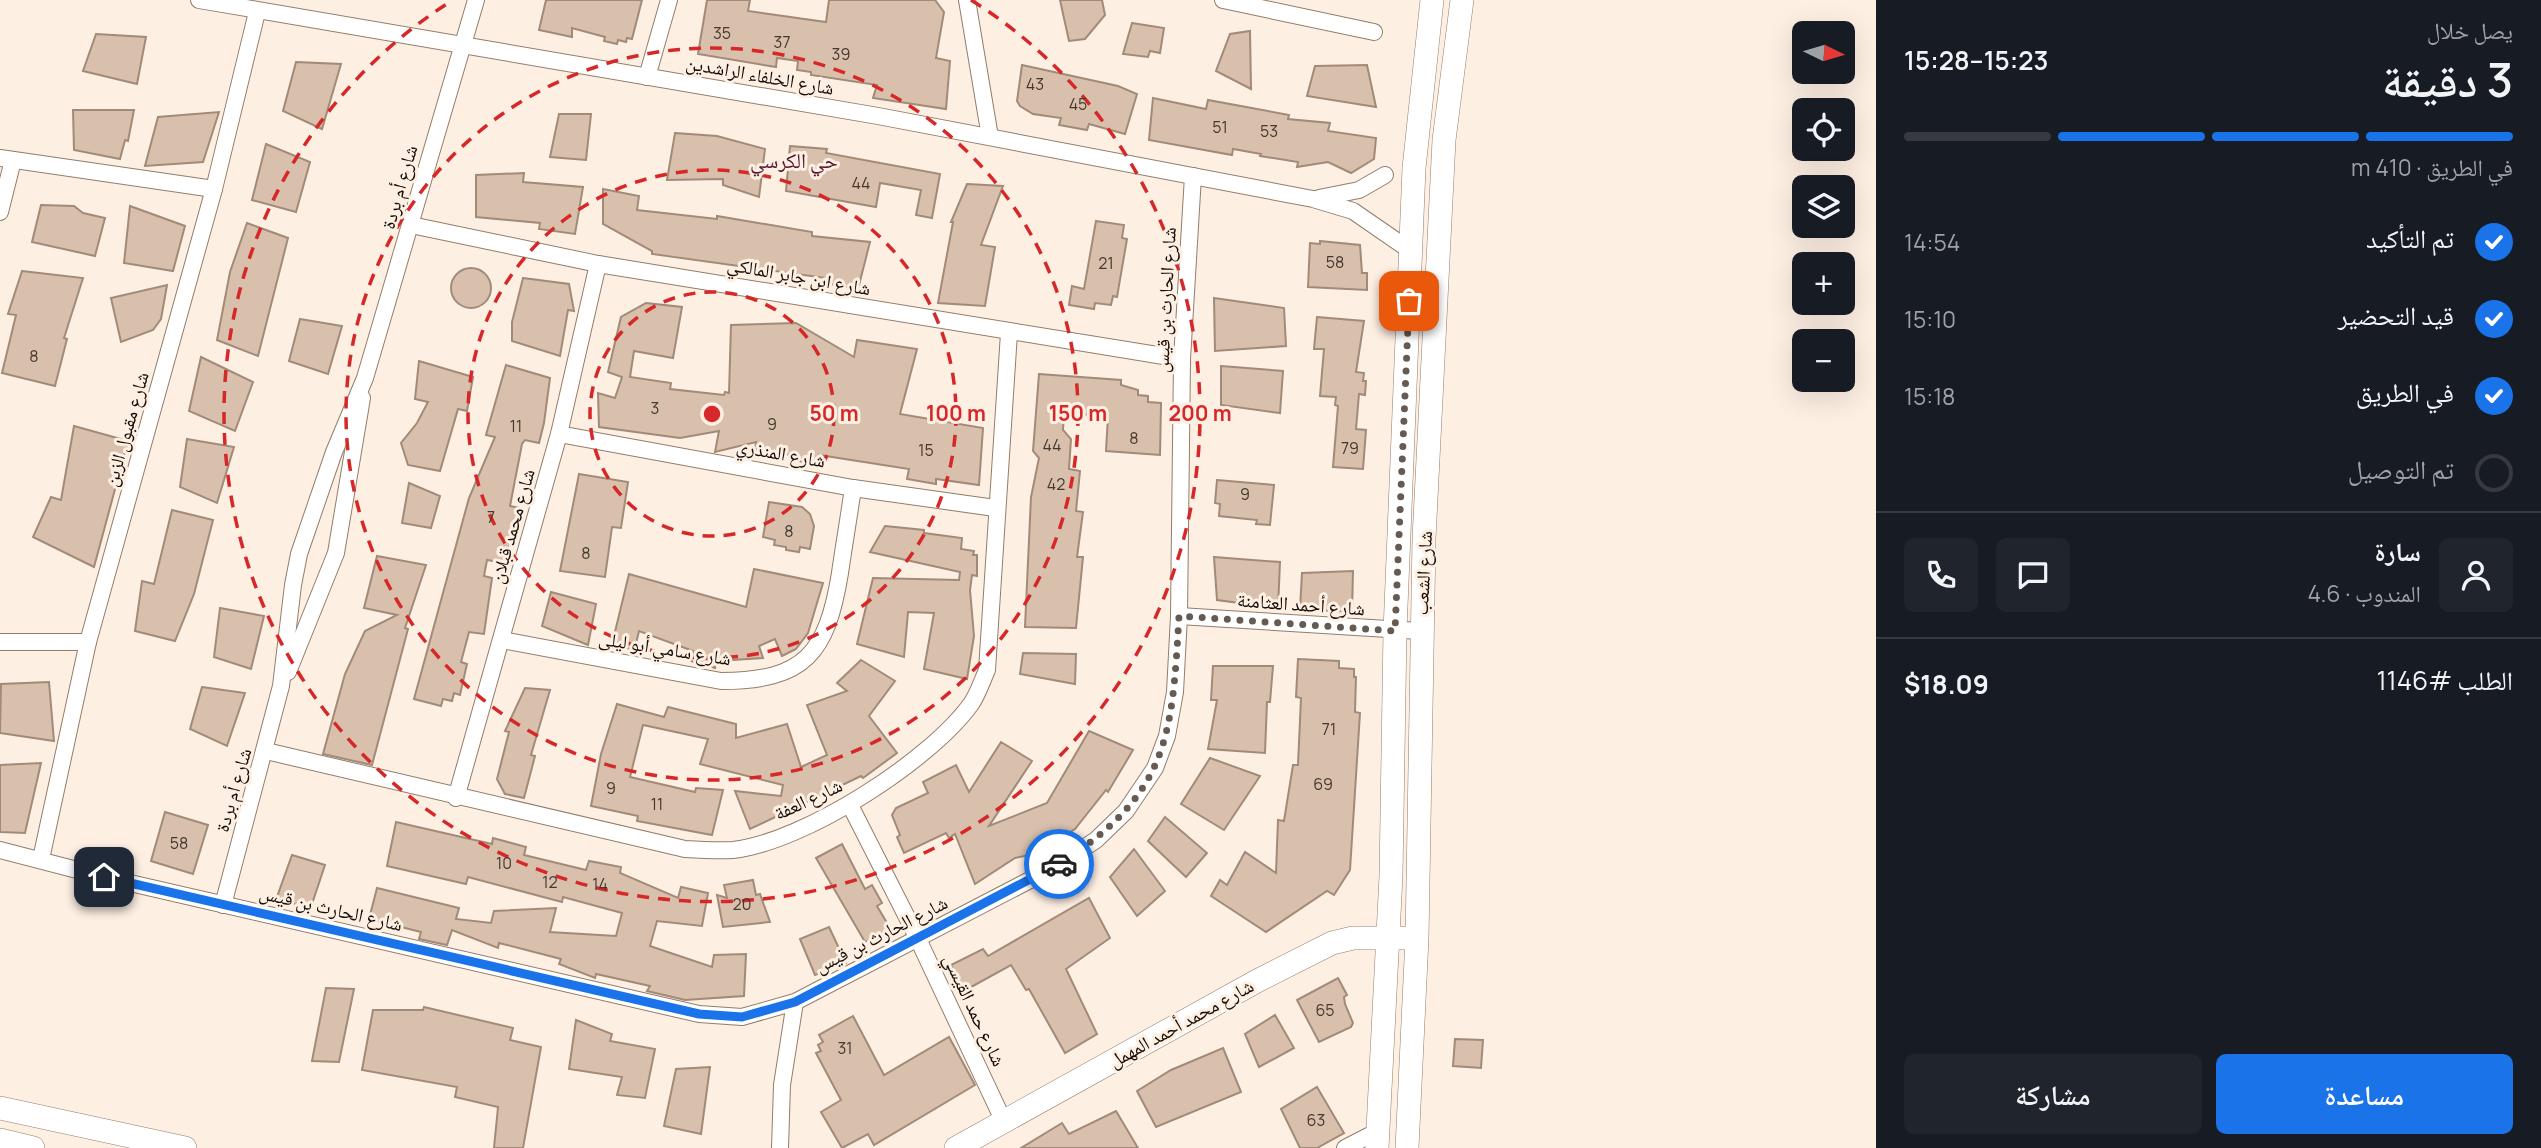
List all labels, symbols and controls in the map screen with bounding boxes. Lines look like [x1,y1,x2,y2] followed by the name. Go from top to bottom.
[2427,14,2513,46] text: يصل خلال
[1792,21,1855,84] north arrow
[1792,21,1855,392] map controls
[713,22,731,44] house number: 35
[774,31,790,53] house number: 37
[1904,42,2048,78] text: 15:23–15:28
[832,43,850,65] house number: 39
[2382,48,2513,111] text: 3 دقيقة
[684,49,836,101] street label: شارع الخلفاء الراشدين
[1026,73,1044,95] house number: 43
[1069,93,1087,115] house number: 45
[1792,98,1855,161] button: locate
[1212,116,1228,138] house number: 51
[1260,120,1278,142] house number: 53
[375,142,424,232] street label: شارع أم بردة
[750,146,838,177] district label: حي الكرسي
[2351,151,2513,183] text: في الطريق · 410 m
[851,172,871,194] house number: 44
[1792,175,1855,238] button: layers
[2366,220,2454,256] text: تم التأكيد
[2475,223,2513,261] icon: check
[1148,226,1182,374] street label: شارع الحارث بن قيس
[1904,226,1960,258] text: 14:54
[725,251,873,304] street label: شارع ابن جابر المالكي
[1326,251,1344,273] house number: 58
[1098,252,1114,274] house number: 21
[1792,252,1855,315] button: +
[1379,271,1439,331] pin
[1390,282,1428,320] icon: bag
[2338,297,2454,333] text: قيد التحضير
[2475,300,2513,338] icon: check
[1904,303,1956,335] text: 15:10
[1792,329,1855,392] button: −
[29,345,39,367] house number: 8
[97,369,155,489] street label: شارع مقبول الزبن
[2356,374,2454,410] text: في الطريق
[2475,377,2513,415] icon: check
[1904,380,1955,412] text: 15:18
[651,397,659,419] house number: 3
[809,399,859,427] text: 50 m
[926,399,986,427] text: 100 m
[1049,399,1107,427] text: 150 m
[1168,399,1232,427] text: 200 m
[700,402,724,426] centre of rings
[767,413,777,435] house number: 9
[510,415,522,437] house number: 11
[1129,427,1139,449] house number: 8
[734,432,828,476] street label: شارع المنذري
[1042,434,1062,456] house number: 44
[1341,437,1359,459] house number: 79
[918,439,934,461] house number: 15
[2348,451,2454,487] text: تم التوصيل
[483,466,541,586] street label: شارع محمد قبلان
[1047,473,1065,495] house number: 42
[1240,483,1250,505] house number: 9
[487,506,495,528] house number: 7
[784,520,794,542] house number: 8
[1408,530,1438,616] street label: شارع الشعب
[2374,533,2421,569] text: سارة
[1904,538,1978,612] button: phone
[1996,538,2070,612] button: chat
[2439,538,2513,612] button: person
[581,542,591,564] house number: 8
[2307,577,2421,609] text: المندوب · 4.6
[1236,587,1366,621] street label: شارع أحمد العثامنة
[596,625,733,674] street label: شارع سامي أبو ليلى
[2376,662,2513,698] text: الطلب #1146
[1904,666,1989,702] text: $18.09
[1322,718,1336,740] house number: 71
[209,745,258,835] street label: شارع أم بردة
[770,772,846,826] street label: شارع العفة
[1313,773,1333,795] house number: 69
[606,777,616,799] house number: 9
[651,793,663,815] house number: 11
[1024,829,1094,899] courier
[170,832,188,854] house number: 58
[1040,845,1078,883] icon: car
[74,847,134,907] pin
[496,852,512,874] house number: 10
[85,858,123,896] icon: home
[542,871,558,893] house number: 12
[592,873,608,895] house number: 14
[257,879,405,937] street label: شارع الحارث بن قيس
[810,889,952,979] street label: شارع الحارث بن قيس
[733,893,751,915] house number: 20
[935,950,1012,1072] street label: شارع حمد القيسي
[1104,972,1258,1074] street label: شارع محمد أحمد المهمل
[1315,999,1335,1021] house number: 65
[837,1037,853,1059] house number: 31
[1904,1054,2202,1134] button: مشاركة
[2216,1054,2513,1134] button: مساعدة
[1307,1109,1325,1131] house number: 63

